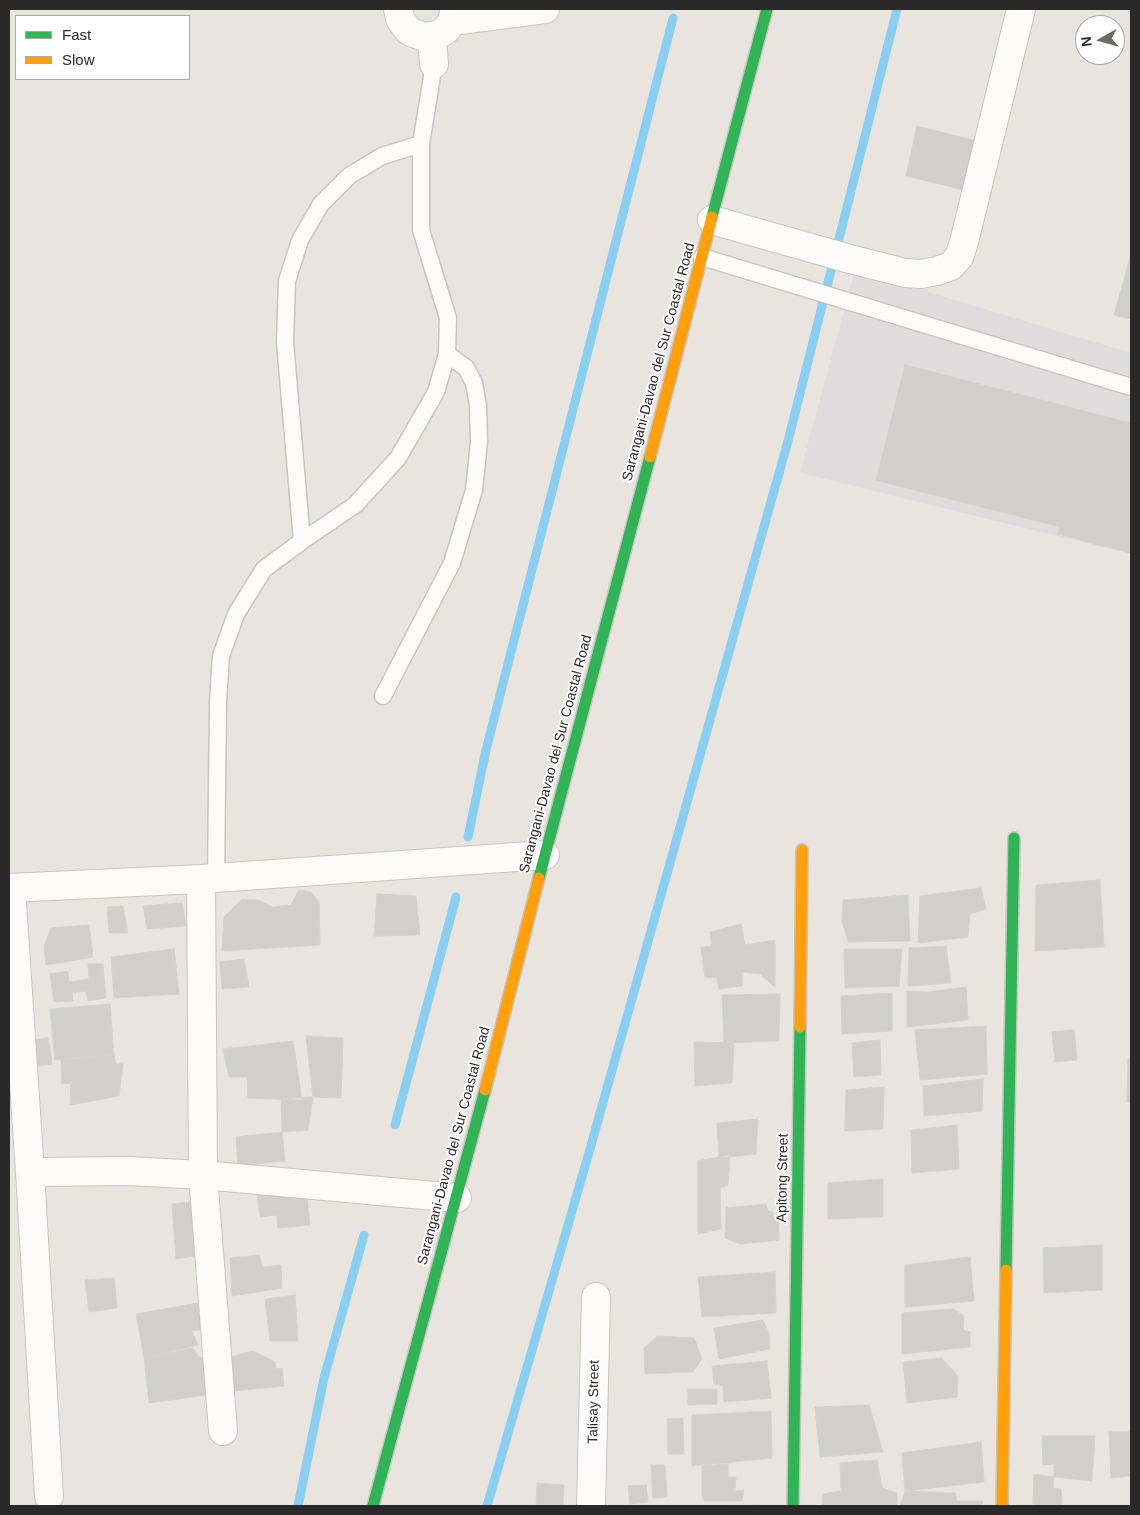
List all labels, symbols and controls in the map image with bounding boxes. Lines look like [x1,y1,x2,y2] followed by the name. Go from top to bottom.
[15,15,190,80] legend
[1075,15,1125,65] north arrow
[62,26,91,43] text: Fast
[1078,36,1095,48] text: N
[62,51,95,68] text: Slow
[619,241,699,483] street label: Sarangani-Davao del Sur Coastal Road
[516,633,596,875] street label: Sarangani-Davao del Sur Coastal Road
[414,1025,494,1267] street label: Sarangani-Davao del Sur Coastal Road
[774,1133,792,1223] street label: Apitong Street
[585,1360,603,1444] street label: Talisay Street

